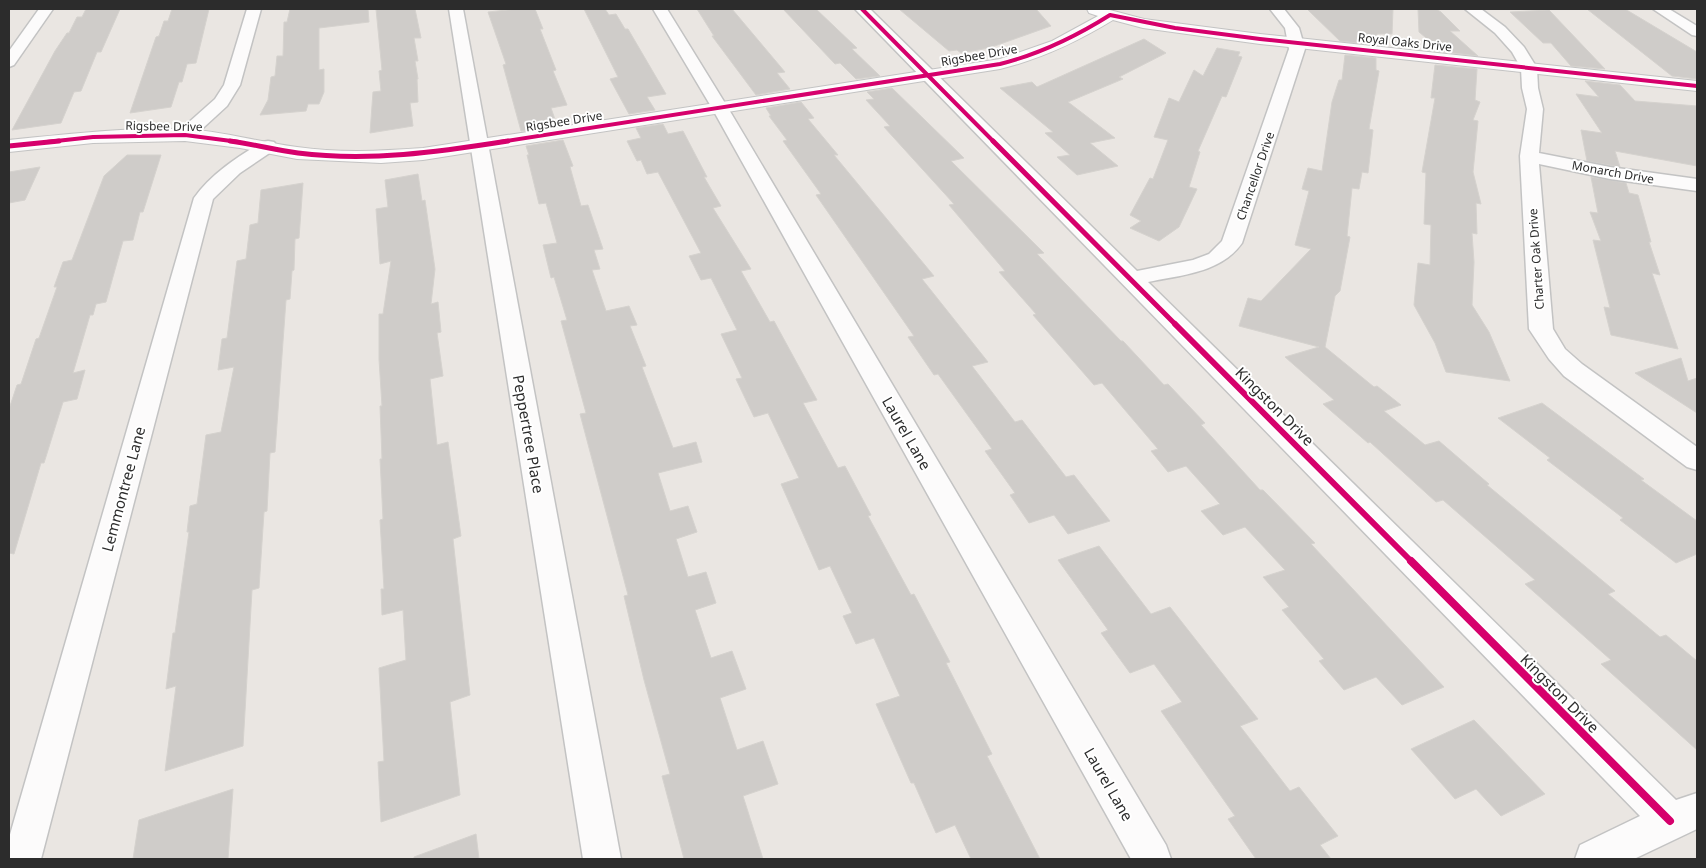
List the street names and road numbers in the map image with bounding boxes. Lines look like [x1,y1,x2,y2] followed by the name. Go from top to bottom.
[1357,29,1453,55] street label: Royal Oaks Drive
[939,40,1019,70] street label: Rigsbee Drive
[524,107,604,135] street label: Rigsbee Drive
[125,117,203,135] street label: Rigsbee Drive
[1232,129,1278,223] street label: Chancellor Drive
[1571,156,1656,188] street label: Monarch Drive
[1524,208,1548,310] street label: Charter Oak Drive
[1231,362,1319,450] street label: Kingston Drive
[509,373,549,495] street label: Peppertree Place
[878,393,936,473] street label: Laurel Lane
[97,424,149,554] street label: Lemmontree Lane
[1516,649,1604,737] street label: Kingston Drive
[1080,744,1138,824] street label: Laurel Lane

